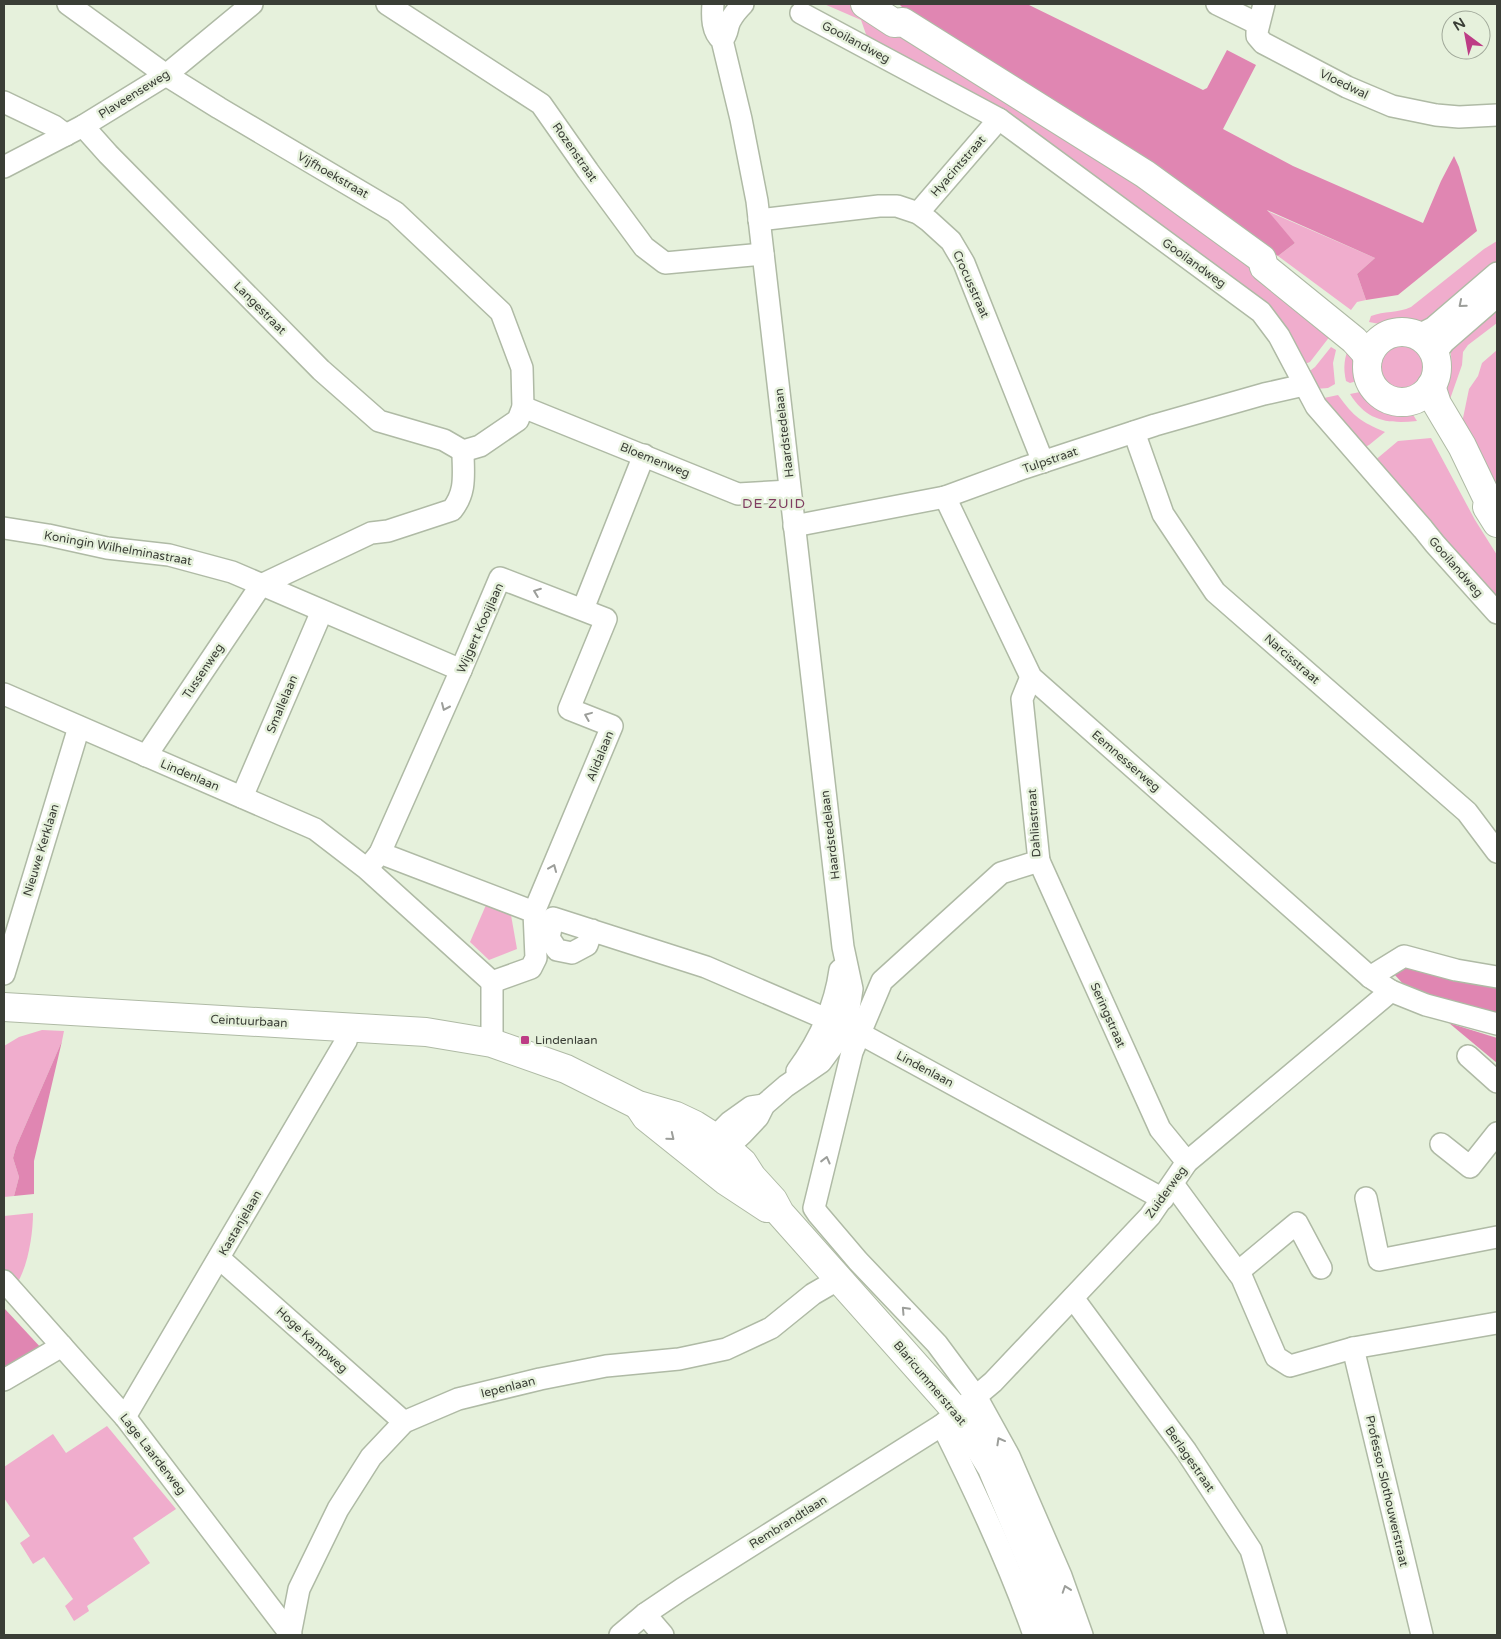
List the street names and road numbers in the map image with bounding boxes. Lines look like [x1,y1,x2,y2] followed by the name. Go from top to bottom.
[820,18,892,66] street label: Gooilandweg
[1318,66,1370,102] street label: Vloedwal
[96,67,172,121] street label: Plaveenseweg
[550,120,601,185] street label: Rozenstraat
[928,132,988,199] street label: Hyacintstraat
[295,149,371,201] street label: Vijfhoekstraat
[1160,235,1228,291] street label: Gooilandweg
[950,248,992,320] street label: Crocusstraat
[231,279,289,337] street label: Langestraat
[772,388,796,478] street label: Haardstedelaan
[618,440,692,480] street label: Bloemenweg
[1021,444,1080,476] street label: Tulpstraat
[43,528,193,568] street label: Koningin Wilhelminastraat
[1426,534,1486,600] street label: Gooilandweg
[454,581,506,675] street label: Wijgert Kooijlaan
[1261,631,1323,687] street label: Narcisstraat
[180,641,226,701] street label: Tussenweg
[264,673,300,735] street label: Smallelaan
[1089,727,1163,795] street label: Eemnesserweg
[584,729,616,783] street label: Alidalaan
[158,756,222,794] street label: Lindenlaan
[1025,788,1043,858] street label: Dahliastraat
[818,790,842,880] street label: Haardstedelaan
[20,802,62,898] street label: Nieuwe Kerklaan
[1087,980,1129,1050] street label: Seringstraat
[210,1012,288,1030] street label: Ceintuurbaan
[894,1048,956,1090] street label: Lindenlaan
[1142,1163,1190,1221] street label: Zuiderweg
[216,1188,264,1258] street label: Kastanjelaan
[274,1304,350,1376] street label: Hoge Kampweg
[891,1338,970,1428] street label: Blaricummerstraat
[479,1373,537,1401] street label: Iepenlaan
[117,1411,189,1497] street label: Lage Laarderweg
[1363,1414,1411,1568] street label: Professor Slothouwerstraat
[1162,1424,1218,1495] street label: Berlagestraat
[747,1493,829,1551] street label: Rembrandtlaan

